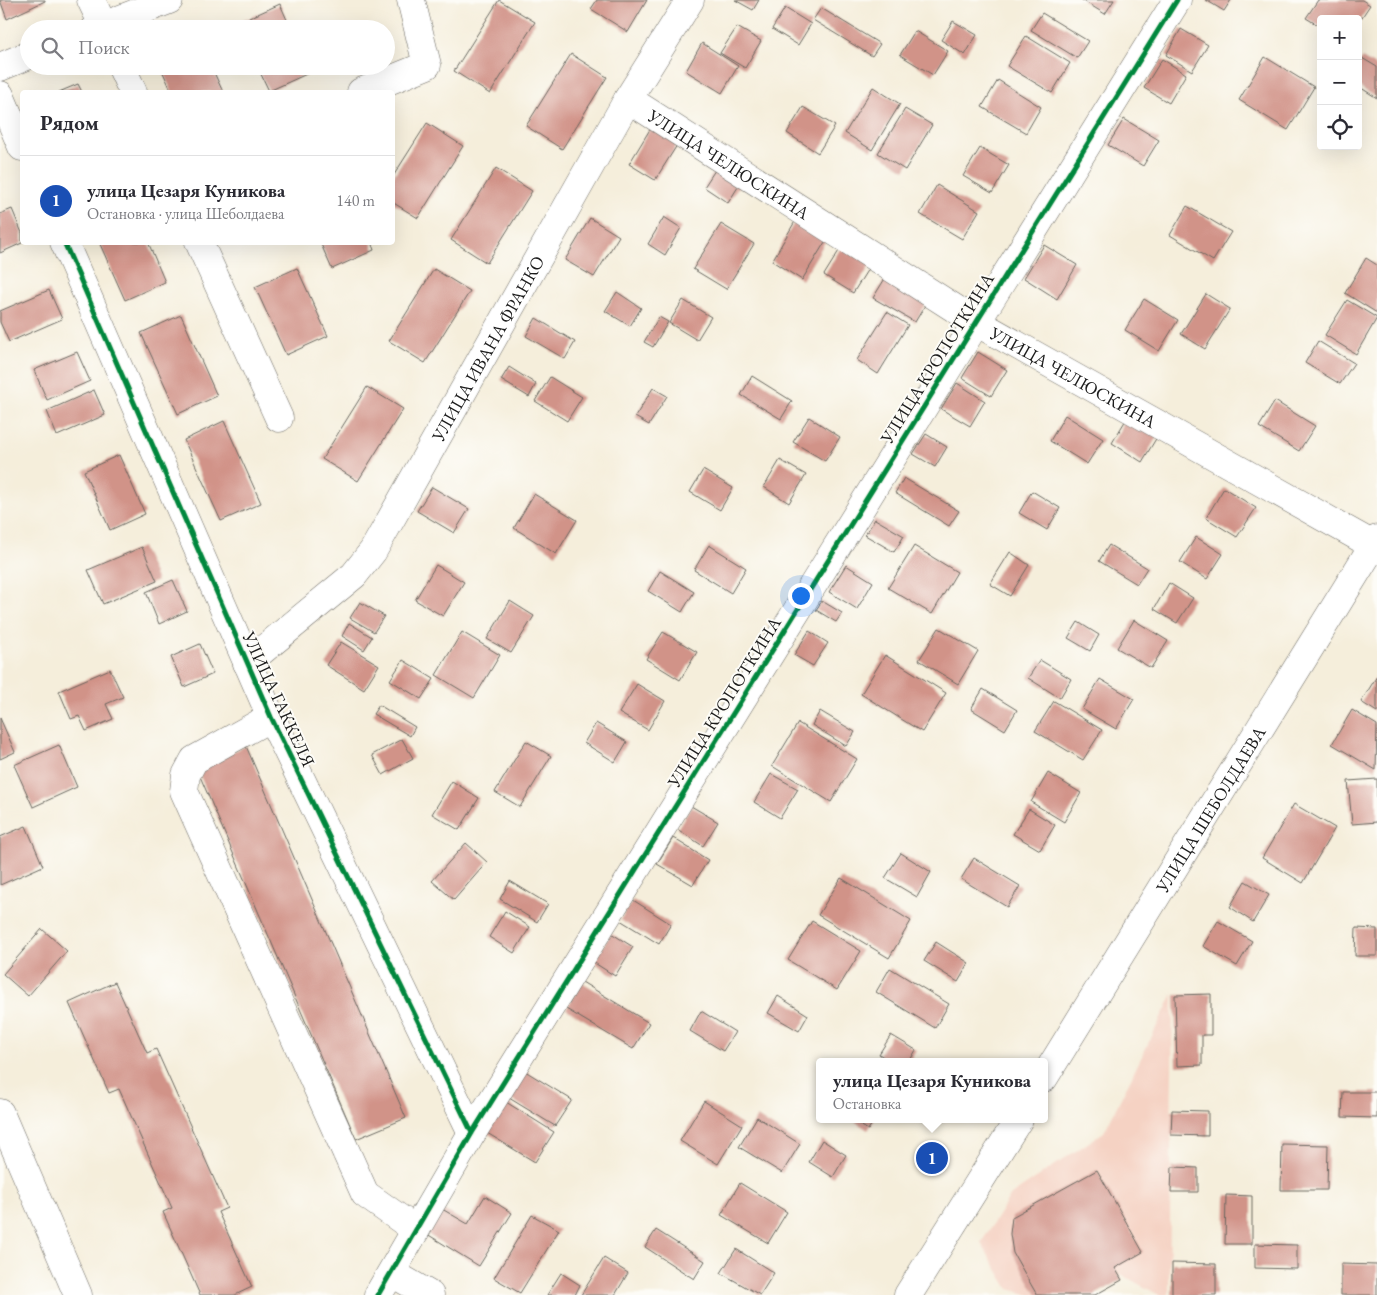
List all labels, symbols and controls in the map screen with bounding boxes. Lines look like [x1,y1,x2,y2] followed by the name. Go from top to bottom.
[1317,15,1362,150] map controls
[1317,15,1362,60] button: +
[20,20,395,75] search box
[38,34,66,62] icon: search
[78,35,130,60] text: Поиск
[1317,60,1362,105] button: −
[643,103,815,224] street label: УЛИЦА ЧЕЛЮСКИНА
[1317,105,1362,150] button: locate
[40,109,99,136] text: Рядом
[87,178,285,203] text: улица Цезаря Куникова
[52,190,60,211] text: 1
[336,190,375,211] text: 140 m
[87,203,284,224] text: Остановка · улица Шеболдаева
[425,251,549,446] street label: УЛИЦА ИВАНА ФРАНКО
[875,268,999,448] street label: УЛИЦА КРОПОТКИНА
[985,320,1161,433] street label: УЛИЦА ЧЕЛЮСКИНА
[788,583,814,609] your location
[662,612,786,792] street label: УЛИЦА КРОПОТКИНА
[237,627,320,770] street label: УЛИЦА ГАККЕЛЯ
[1149,721,1271,898] street label: УЛИЦА ШЕБОЛДАЕВА
[816,1058,1048,1123] popup
[833,1068,1031,1093] text: улица Цезаря Куникова
[833,1093,901,1114] text: Остановка
[916,1139,948,1177] pin: 1

